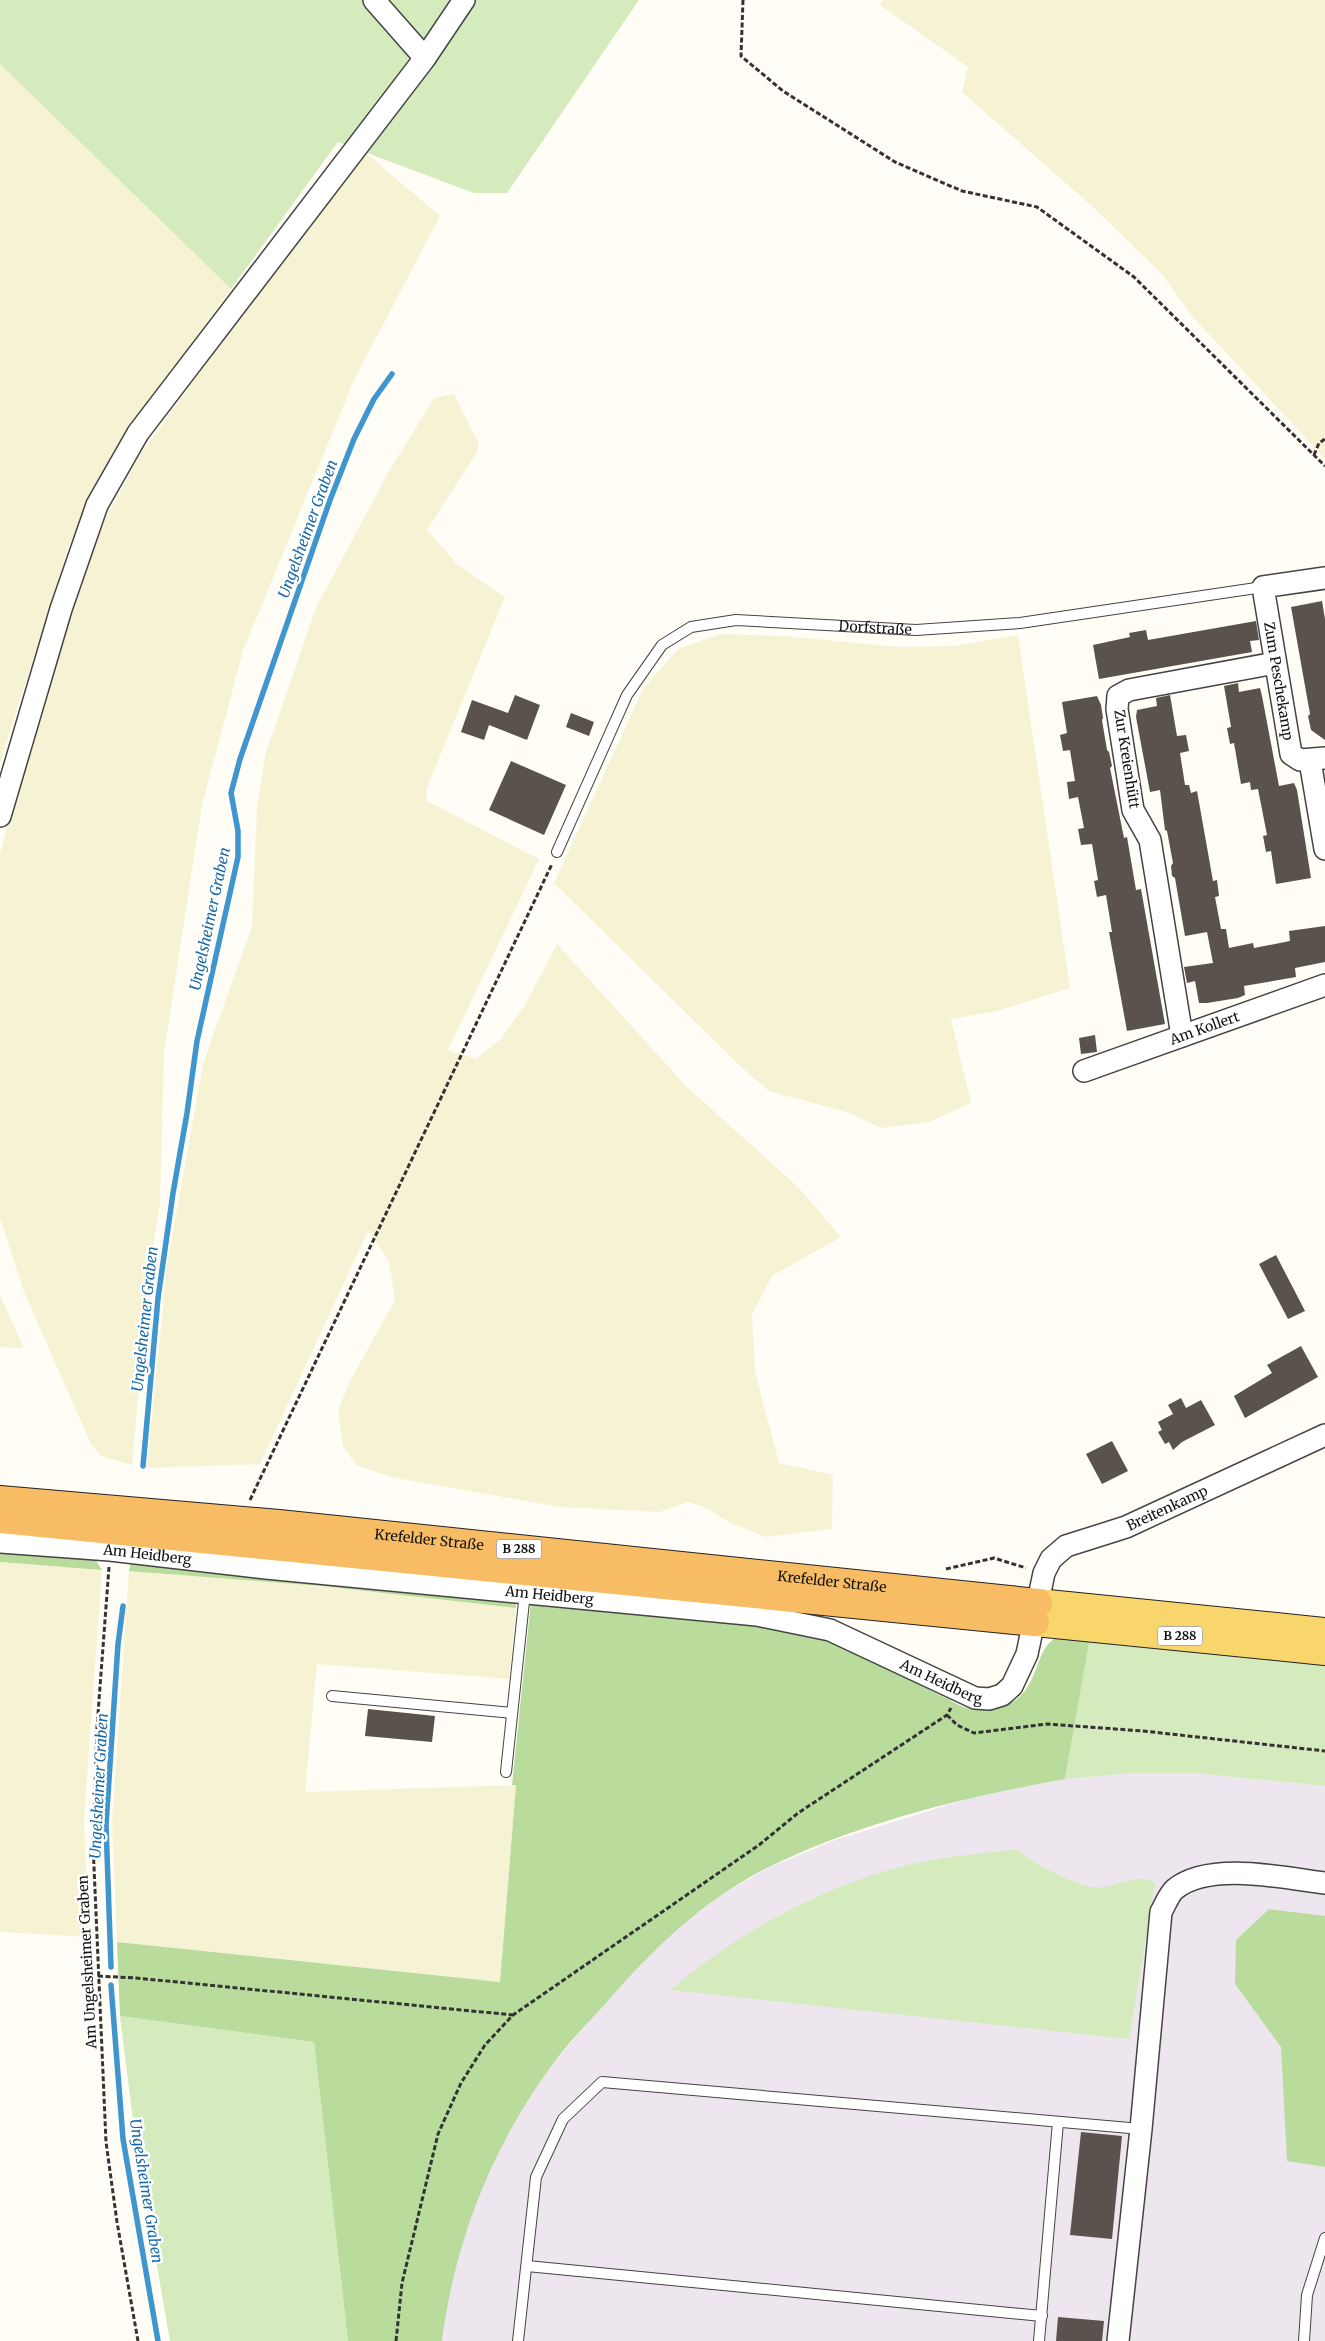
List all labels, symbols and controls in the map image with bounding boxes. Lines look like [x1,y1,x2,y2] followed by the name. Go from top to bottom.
[274,457,341,601] water label: Ungelsheimer Graben
[838,617,912,639] street label: Dorfstraße
[1260,620,1298,742] street label: Zum Peschekamp
[1110,708,1144,810] street label: Zur Kreienhütt
[185,846,234,992] water label: Ungelsheimer Graben
[1166,1007,1242,1049] street label: Am Kollert
[127,1245,162,1392] water label: Ungelsheimer Graben
[1124,1481,1211,1535] street label: Breitenkamp
[374,1525,485,1554] street label: Krefelder Straße
[102,1540,193,1568] street label: Am Heidberg
[496,1540,542,1558] road number: B 288
[777,1567,887,1596] street label: Krefelder Straße
[503,1582,595,1608] street label: Am Heidberg
[1158,1626,1202,1645] road number: B 288
[896,1655,983,1708] street label: Am Heidberg
[85,1713,112,1859] water label: Ungelsheimer Graben
[73,1875,101,2050] street label: Am Ungelsheimer Graben
[126,2117,167,2264] water label: Ungelsheimer Graben

